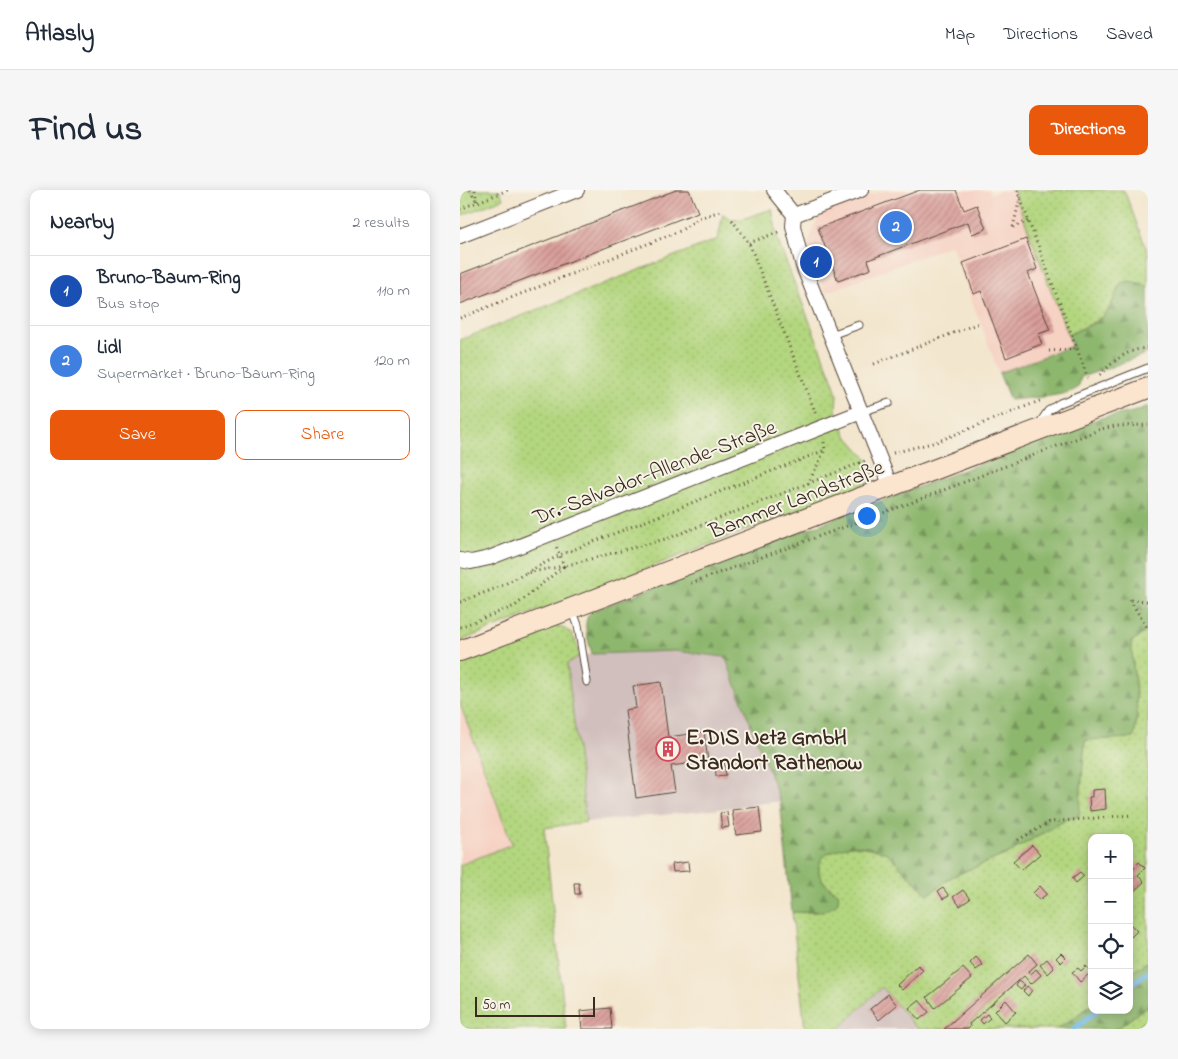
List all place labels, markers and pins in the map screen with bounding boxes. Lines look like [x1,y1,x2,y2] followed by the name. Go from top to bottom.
[880,208,912,246] pin: 2
[800,243,832,281] pin: 1
[686,723,862,780] place label: E.DIS Netz GmbH Standort Rathenow
[655,736,681,762] building icon: E.DIS Netz GmbH Standort Rathenow

